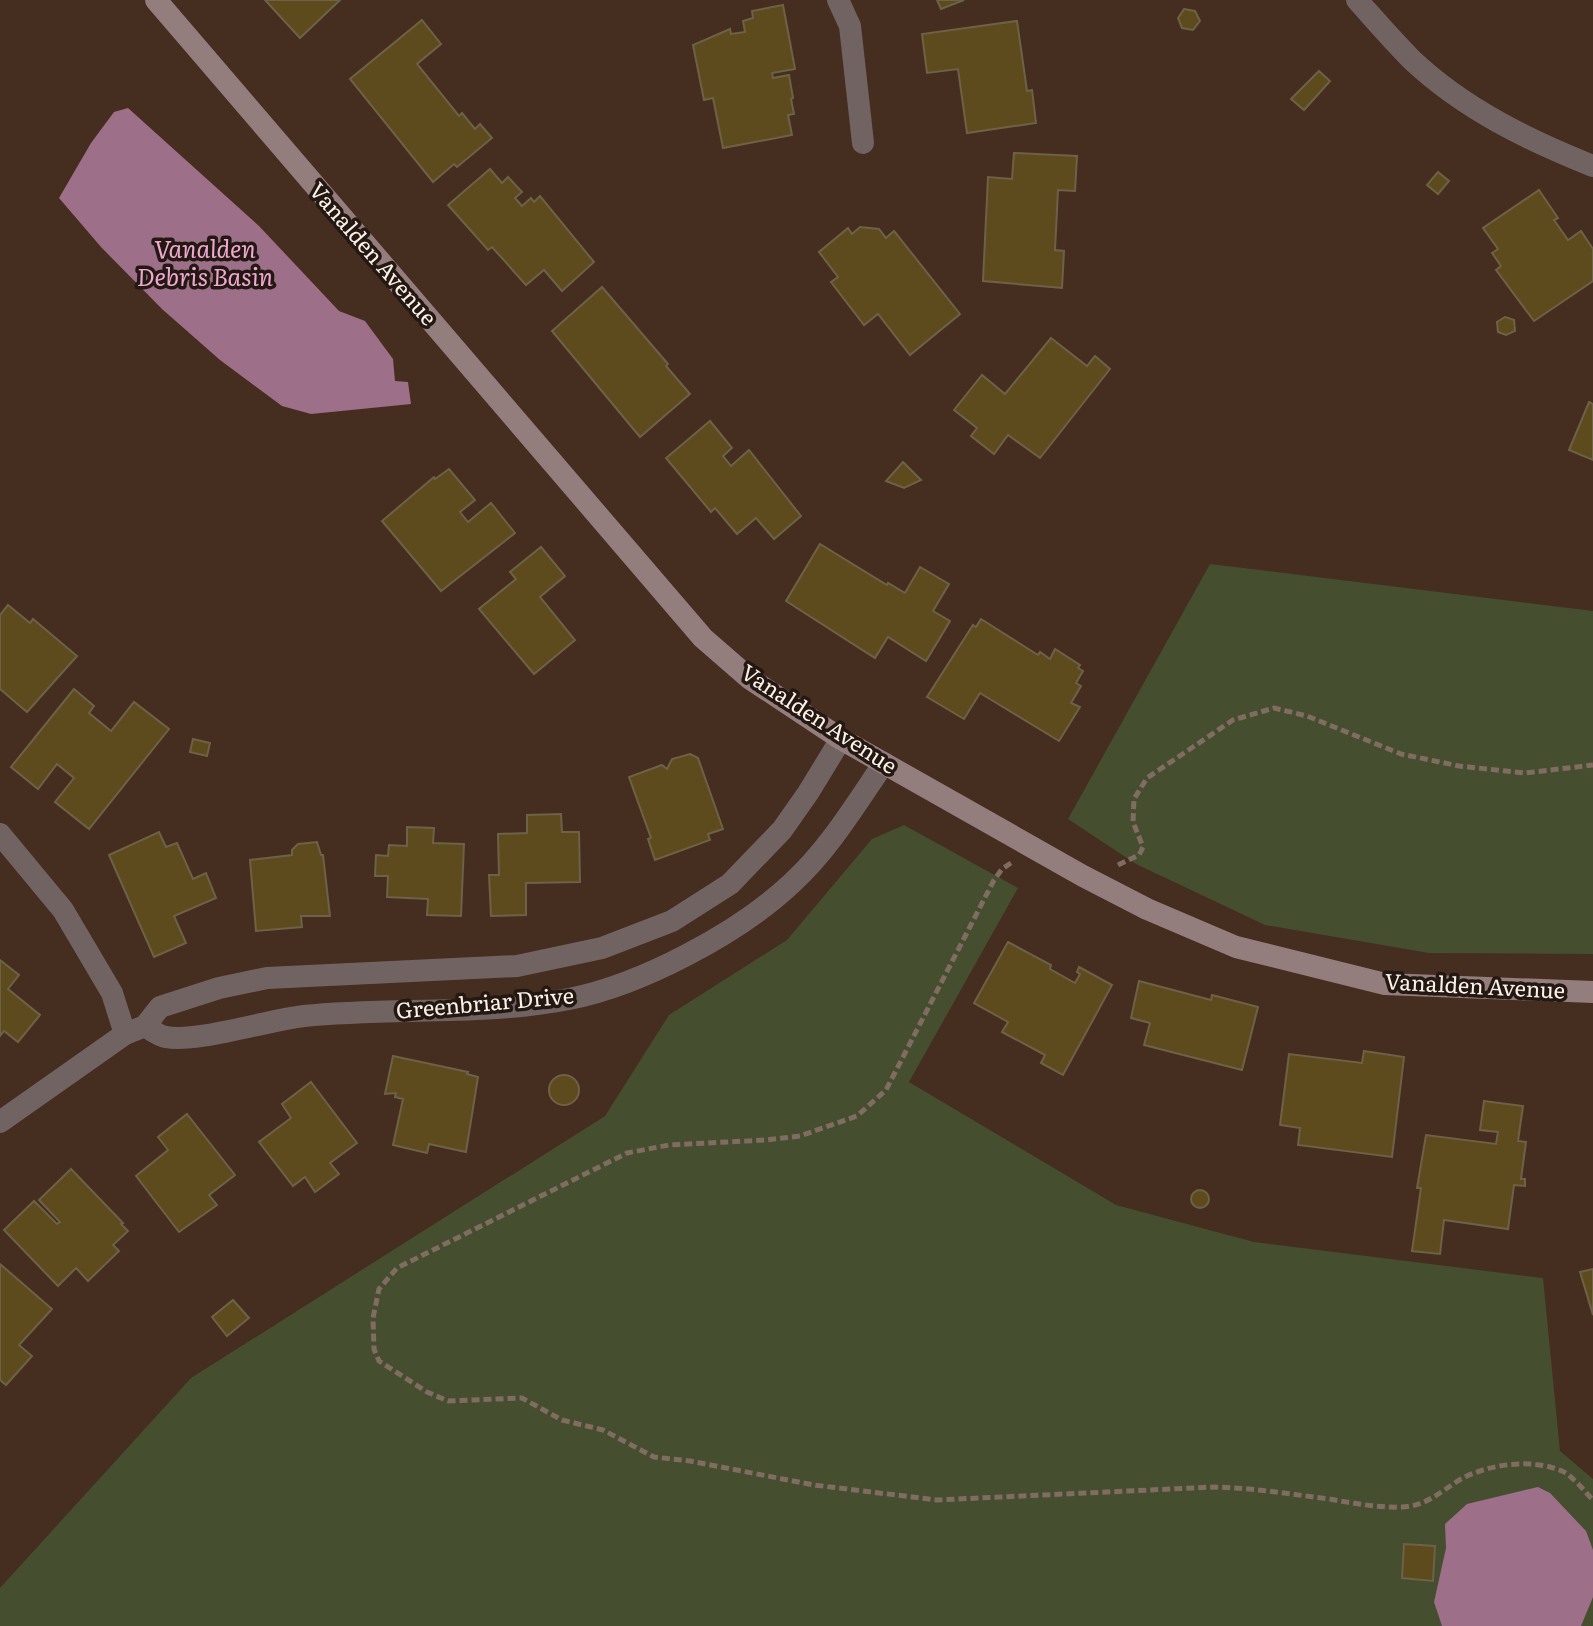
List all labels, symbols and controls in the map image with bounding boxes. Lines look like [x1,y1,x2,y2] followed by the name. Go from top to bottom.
[302,174,446,332] street label: Vanalden Avenue
[137,230,273,293] water label: Vanalden Debris Basin
[735,655,905,781] street label: Vanalden Avenue
[1384,963,1566,1006] street label: Vanalden Avenue
[395,977,575,1026] street label: Greenbriar Drive

